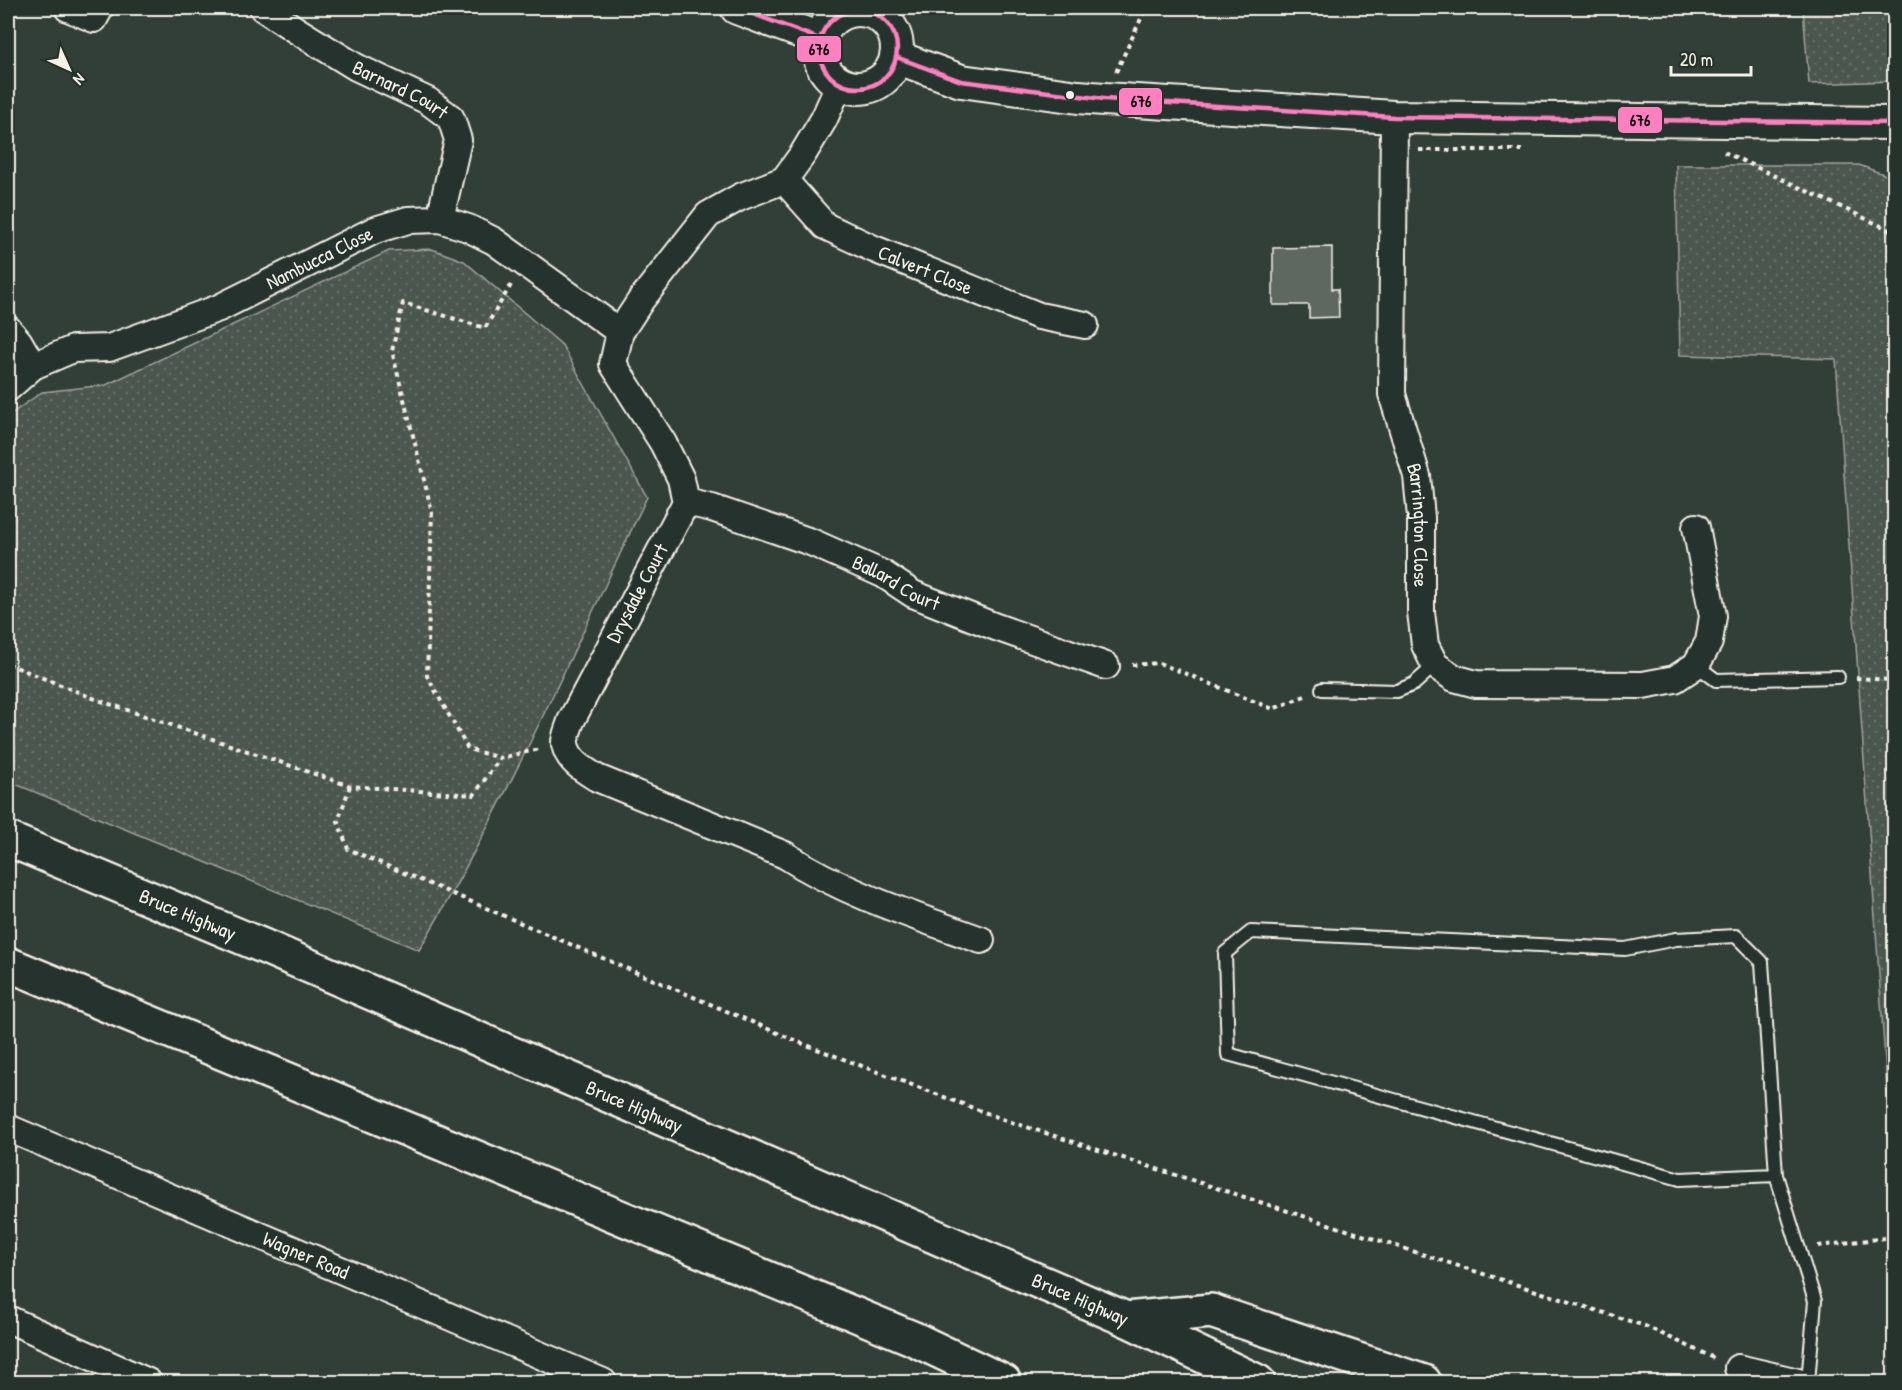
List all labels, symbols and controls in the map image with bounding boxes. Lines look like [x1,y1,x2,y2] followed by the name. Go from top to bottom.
[796,35,842,63] line badge: 676
[809,38,830,60] text: 676
[39,39,99,99] north arrow
[1671,39,1750,77] scale bar
[1680,47,1713,72] text: 20 m
[348,53,455,125] street label: Barnard Court
[68,69,90,91] text: N
[1118,87,1163,116] line badge: 676
[1064,89,1076,101] unlabelled marker
[1131,90,1152,112] text: 676
[1617,106,1663,134] line badge: 676
[1630,109,1651,131] text: 676
[261,219,377,295] street label: Nambucca Close
[874,238,977,301] street label: Calvert Close
[1401,460,1435,587] street label: Barrington Close
[599,538,674,647] street label: Drysdale Court
[848,548,945,617] street label: Ballard Court
[135,882,241,946] street label: Bruce Highway
[582,1073,687,1139] street label: Bruce Highway
[259,1224,354,1285] street label: Wagner Road
[1028,1266,1133,1332] street label: Bruce Highway

